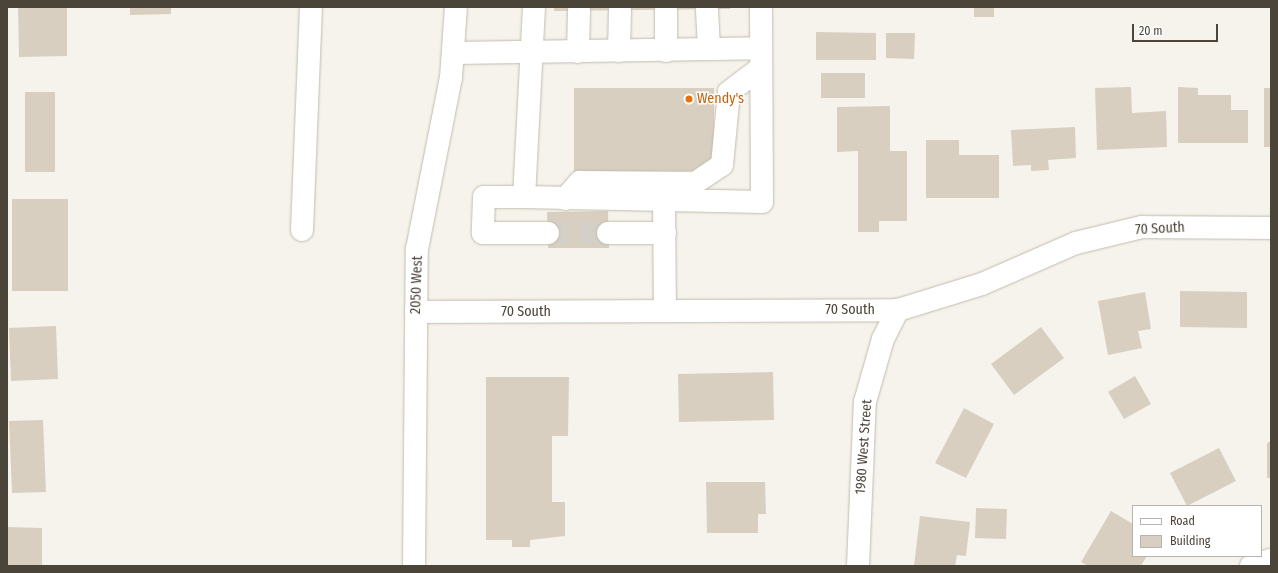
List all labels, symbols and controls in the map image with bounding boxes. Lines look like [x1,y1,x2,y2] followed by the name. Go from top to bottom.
[1134,16,1220,42] scale bar
[1139,24,1163,38] text: 20 m
[697,91,744,107] place label: Wendy's
[684,94,694,104] marker: Wendy's
[1135,219,1185,239] street label: 70 South
[408,256,426,314] street label: 2050 West
[825,302,875,318] street label: 70 South
[501,304,551,320] street label: 70 South
[852,399,876,495] street label: 1980 West Street
[1132,505,1262,557] legend
[1170,514,1195,528] text: Road
[1170,534,1210,548] text: Building

